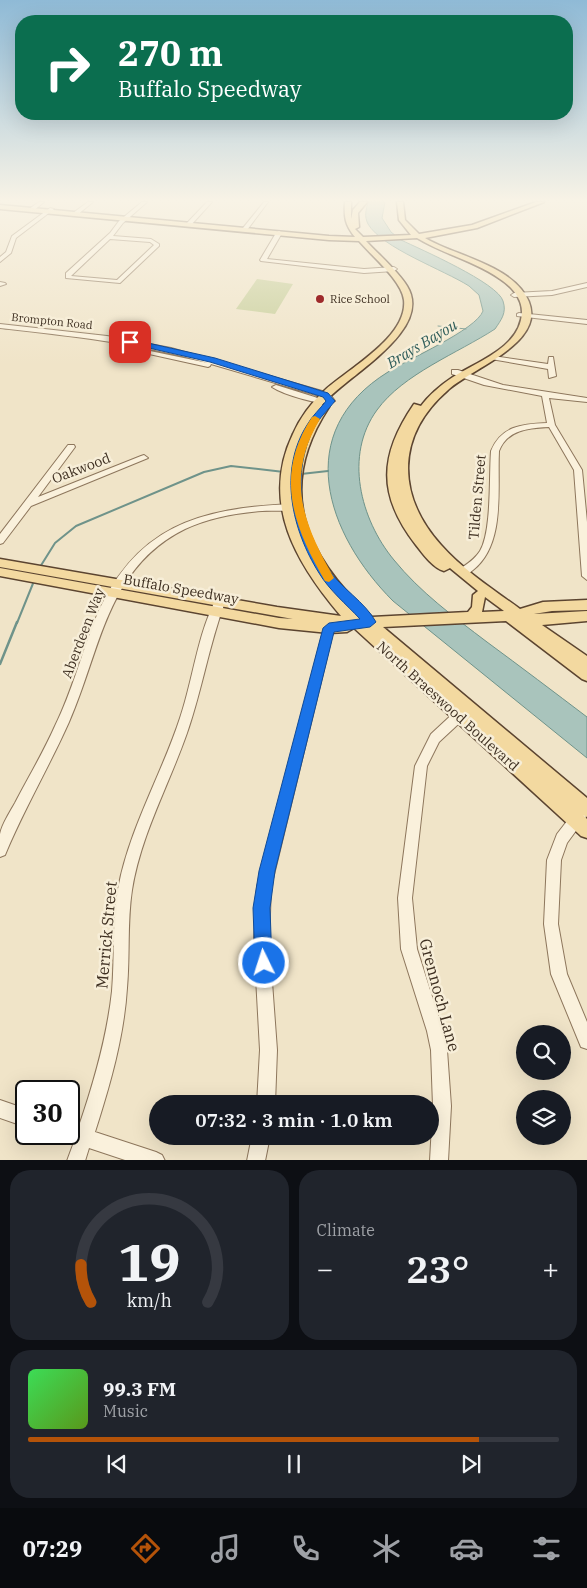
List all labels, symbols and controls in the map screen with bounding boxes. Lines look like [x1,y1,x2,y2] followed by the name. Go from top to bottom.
[118,30,223,76] text: 270 m
[35,35,100,100] icon: right
[118,74,301,103] text: Buffalo Speedway
[330,292,390,306] place label: Rice School
[314,293,326,305] marker: Rice School
[11,310,94,332] street label: Brompton Road
[382,315,461,373] water label: Brays Bayou
[109,321,151,363] pin
[116,328,144,356] icon: arrive
[49,448,113,487] street label: Oakwood
[464,454,490,540] street label: Tilden Street
[122,570,241,608] street label: Buffalo Speedway
[58,585,109,681] street label: Aberdeen Way
[373,637,523,775] street label: North Braeswood Boulevard
[91,880,121,990] street label: Merrick Street
[237,936,289,988] position arrow
[415,936,465,1054] street label: Grennoch Lane
[516,1025,571,1145] map controls
[516,1025,571,1080] button: search
[15,1080,80,1145] speed limit sign: 30
[516,1090,571,1145] button: layers
[195,1108,393,1132] text: 07:32 · 3 min · 1.0 km
[317,1220,375,1240] text: Climate
[118,1228,180,1295] text: 19
[406,1244,469,1293] text: 23°
[317,1250,333,1287] text: −
[542,1250,559,1287] text: +
[127,1289,172,1312] text: km/h
[103,1377,176,1401] text: 99.3 FM
[103,1401,148,1421] text: Music
[103,1450,131,1478] icon: previous
[280,1450,308,1478] icon: pause
[457,1450,485,1478] icon: next
[128,1531,163,1566] icon: directions
[208,1531,243,1566] icon: music
[288,1531,323,1566] icon: phone
[369,1531,404,1566] icon: climate
[449,1531,484,1566] icon: car
[529,1531,564,1566] icon: filters
[23,1534,82,1563] text: 07:29

